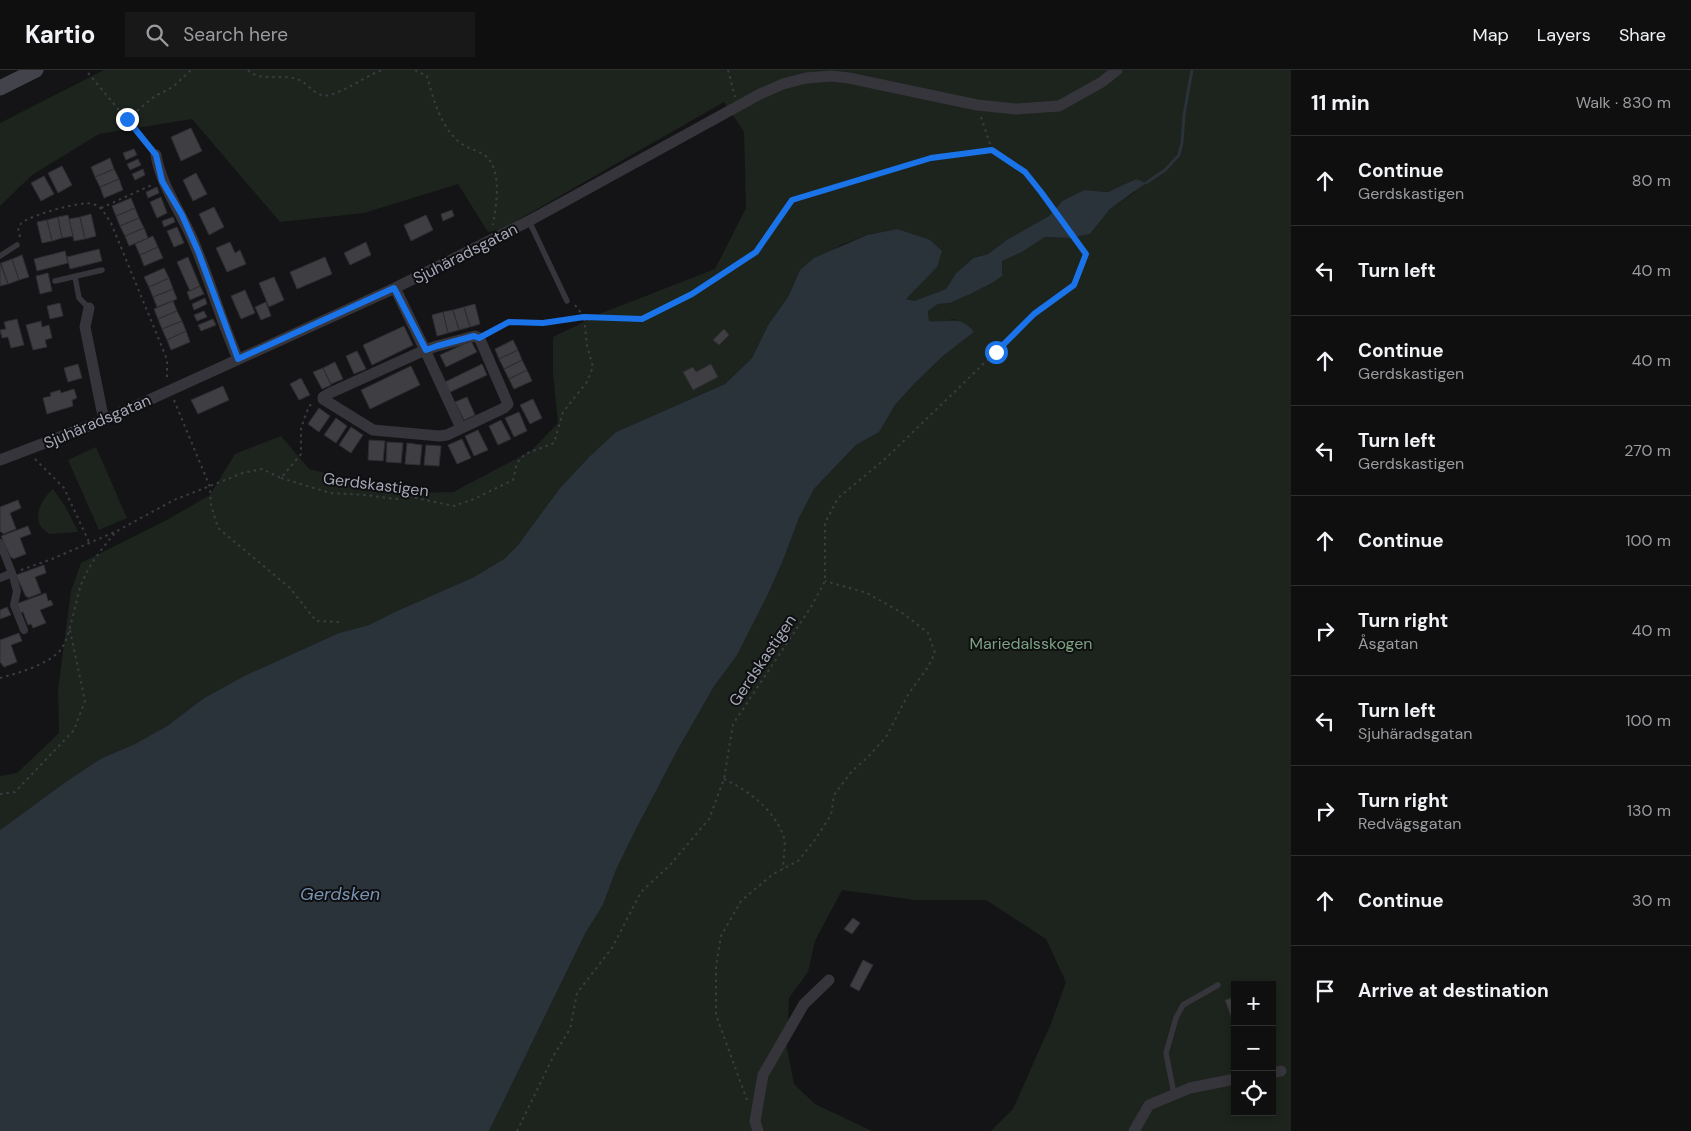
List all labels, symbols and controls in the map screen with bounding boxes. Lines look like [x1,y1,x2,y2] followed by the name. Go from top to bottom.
[125,12,475,57] search box
[25,19,95,50] text: Kartio
[143,21,171,49] icon: search
[183,22,288,47] text: Search here
[1473,23,1509,47] text: Map
[1537,23,1591,47] text: Layers
[1619,23,1666,47] text: Share
[1311,89,1370,117] text: 11 min
[1576,92,1671,113] text: Walk · 830 m
[116,108,139,131] route end
[1358,158,1444,183] text: Continue
[1311,167,1339,195] icon: ahead
[1632,170,1671,191] text: 80 m
[1358,183,1464,204] text: Gerdskastigen
[409,218,521,289] street label: Sjuhäradsgatan
[1311,257,1339,285] icon: left
[1358,258,1436,283] text: Turn left
[1632,260,1671,281] text: 40 m
[1358,338,1444,363] text: Continue
[985,341,1008,364] route start
[1311,347,1339,375] icon: ahead
[1632,350,1671,371] text: 40 m
[1358,363,1464,384] text: Gerdskastigen
[40,389,154,453] street label: Sjuhäradsgatan
[1358,428,1436,453] text: Turn left
[1311,437,1339,465] icon: left
[1624,440,1671,461] text: 270 m
[1358,453,1464,474] text: Gerdskastigen
[322,468,430,501] street label: Gerdskastigen
[1311,527,1339,555] icon: ahead
[1358,528,1444,553] text: Continue
[1626,530,1671,551] text: 100 m
[1358,608,1448,633] text: Turn right
[724,610,801,710] street label: Gerdskastigen
[1311,617,1339,645] icon: right
[1632,620,1671,641] text: 40 m
[970,633,1092,654] park label: Mariedalsskogen
[1358,633,1418,654] text: Åsgatan
[1358,698,1436,723] text: Turn left
[1311,707,1339,735] icon: left
[1626,710,1671,731] text: 100 m
[1358,723,1473,744] text: Sjuhäradsgatan
[1358,788,1448,813] text: Turn right
[1311,797,1339,825] icon: right
[1627,800,1671,821] text: 130 m
[1358,813,1461,834] text: Redvägsgatan
[300,882,380,906] water label: Gerdsken
[1311,887,1339,915] icon: ahead
[1358,888,1444,913] text: Continue
[1632,890,1671,911] text: 30 m
[1311,977,1339,1005] icon: arrive
[1358,978,1549,1003] text: Arrive at destination
[1231,981,1276,1116] map controls
[1231,981,1276,1026] button: +
[1231,1026,1276,1071] button: −
[1231,1071,1276,1116] button: locate

